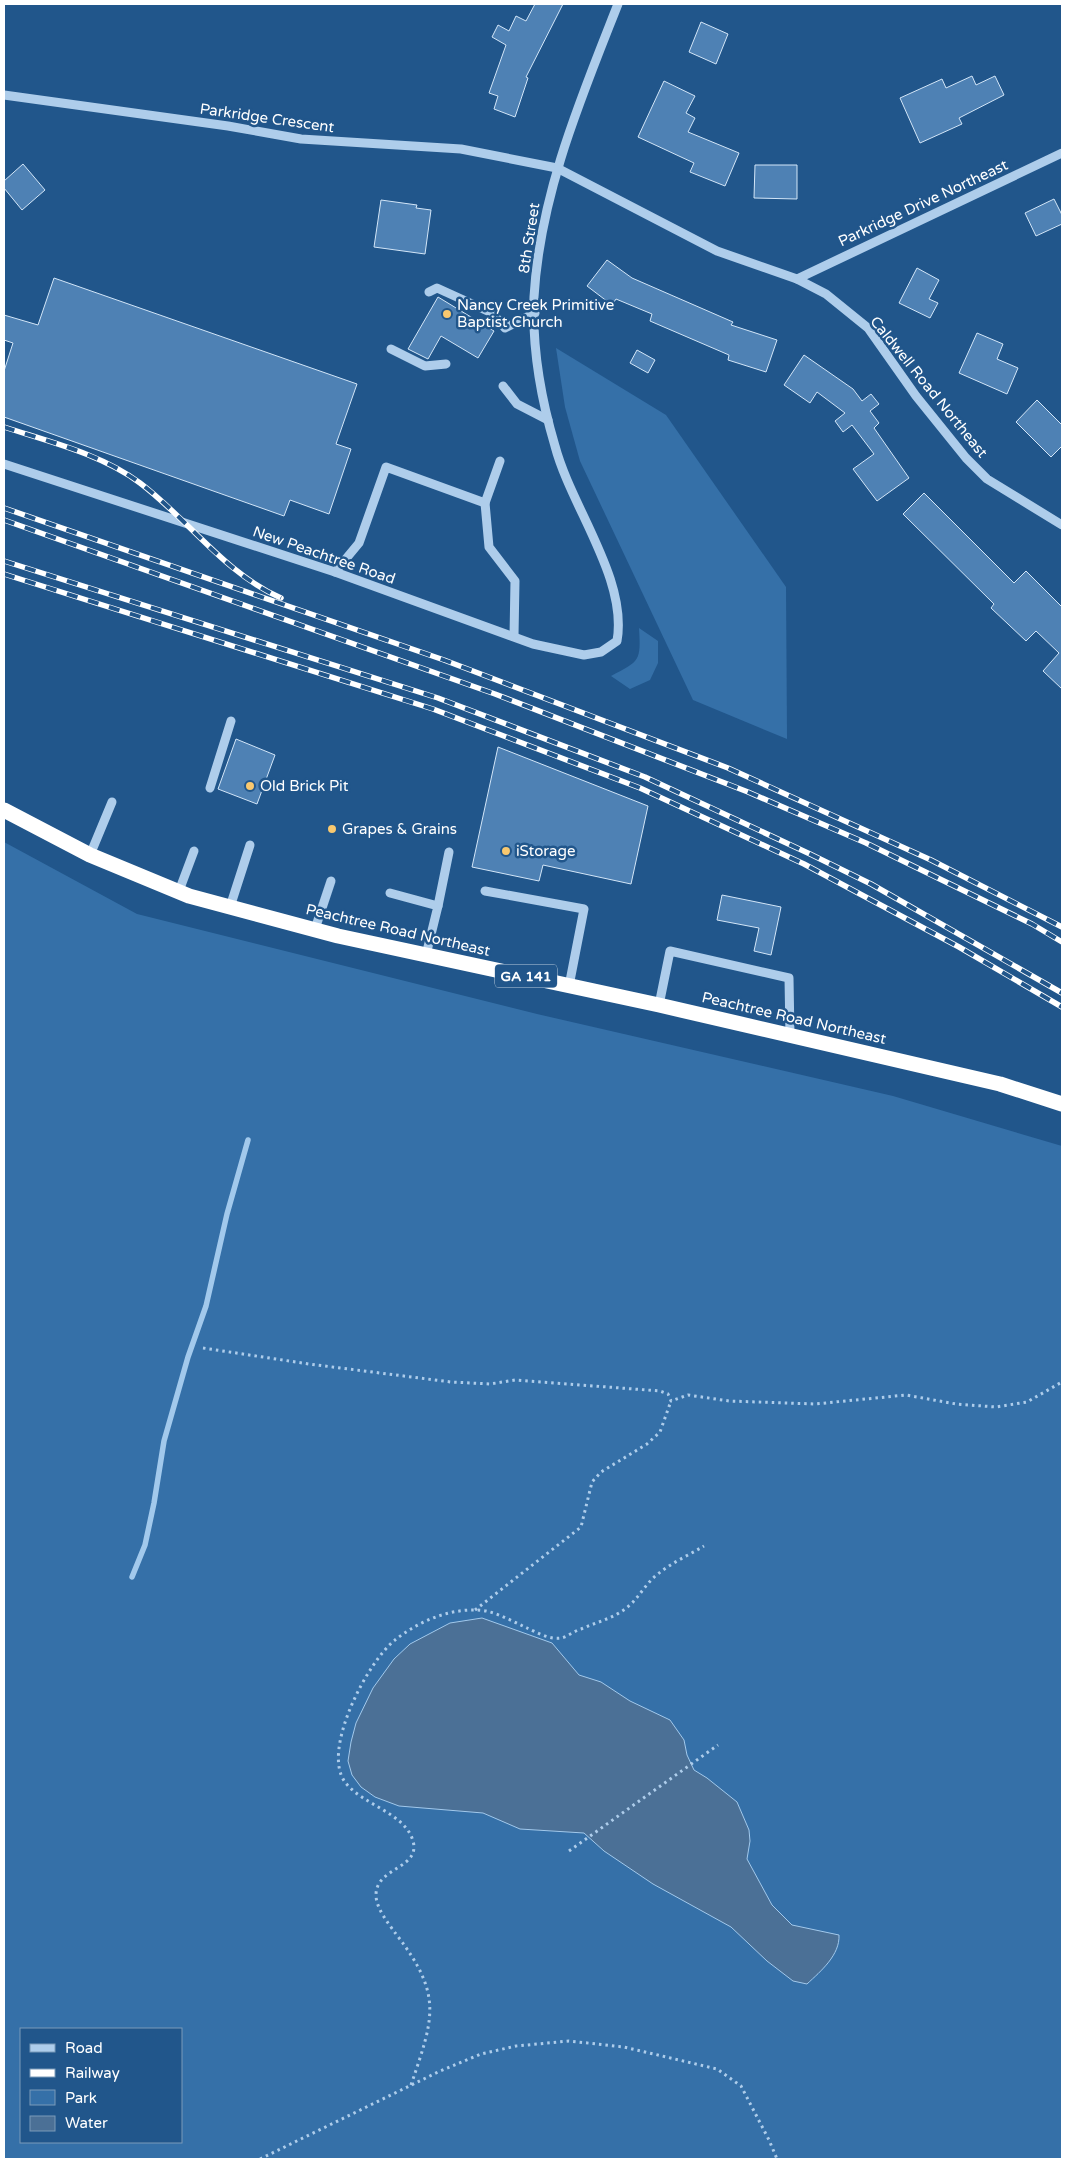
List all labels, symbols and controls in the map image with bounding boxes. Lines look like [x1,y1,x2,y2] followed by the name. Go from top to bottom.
[199,100,336,136] street label: Parkridge Crescent
[835,156,1011,250] street label: Parkridge Drive Northeast
[515,201,543,275] street label: 8th Street
[457,296,614,331] place label: Nancy Creek Primitive Baptist Church
[441,308,453,320] marker: Nancy Creek Primitive Baptist Church
[866,313,992,462] street label: Caldwell Road Northeast
[250,522,398,588] street label: New Peachtree Road
[260,777,349,795] place label: Old Brick Pit
[244,780,256,792] marker: Old Brick Pit
[342,820,457,838] place label: Grapes & Grains
[326,823,338,835] marker: Grapes & Grains
[516,842,575,860] place label: iStorage
[500,845,512,857] marker: iStorage
[304,900,492,960] street label: Peachtree Road Northeast
[495,964,557,988] road number: GA 141
[700,988,888,1048] street label: Peachtree Road Northeast
[20,2028,182,2143] legend
[65,2039,103,2057] text: Road
[65,2064,120,2082] text: Railway
[65,2089,97,2107] text: Park
[65,2114,108,2132] text: Water

